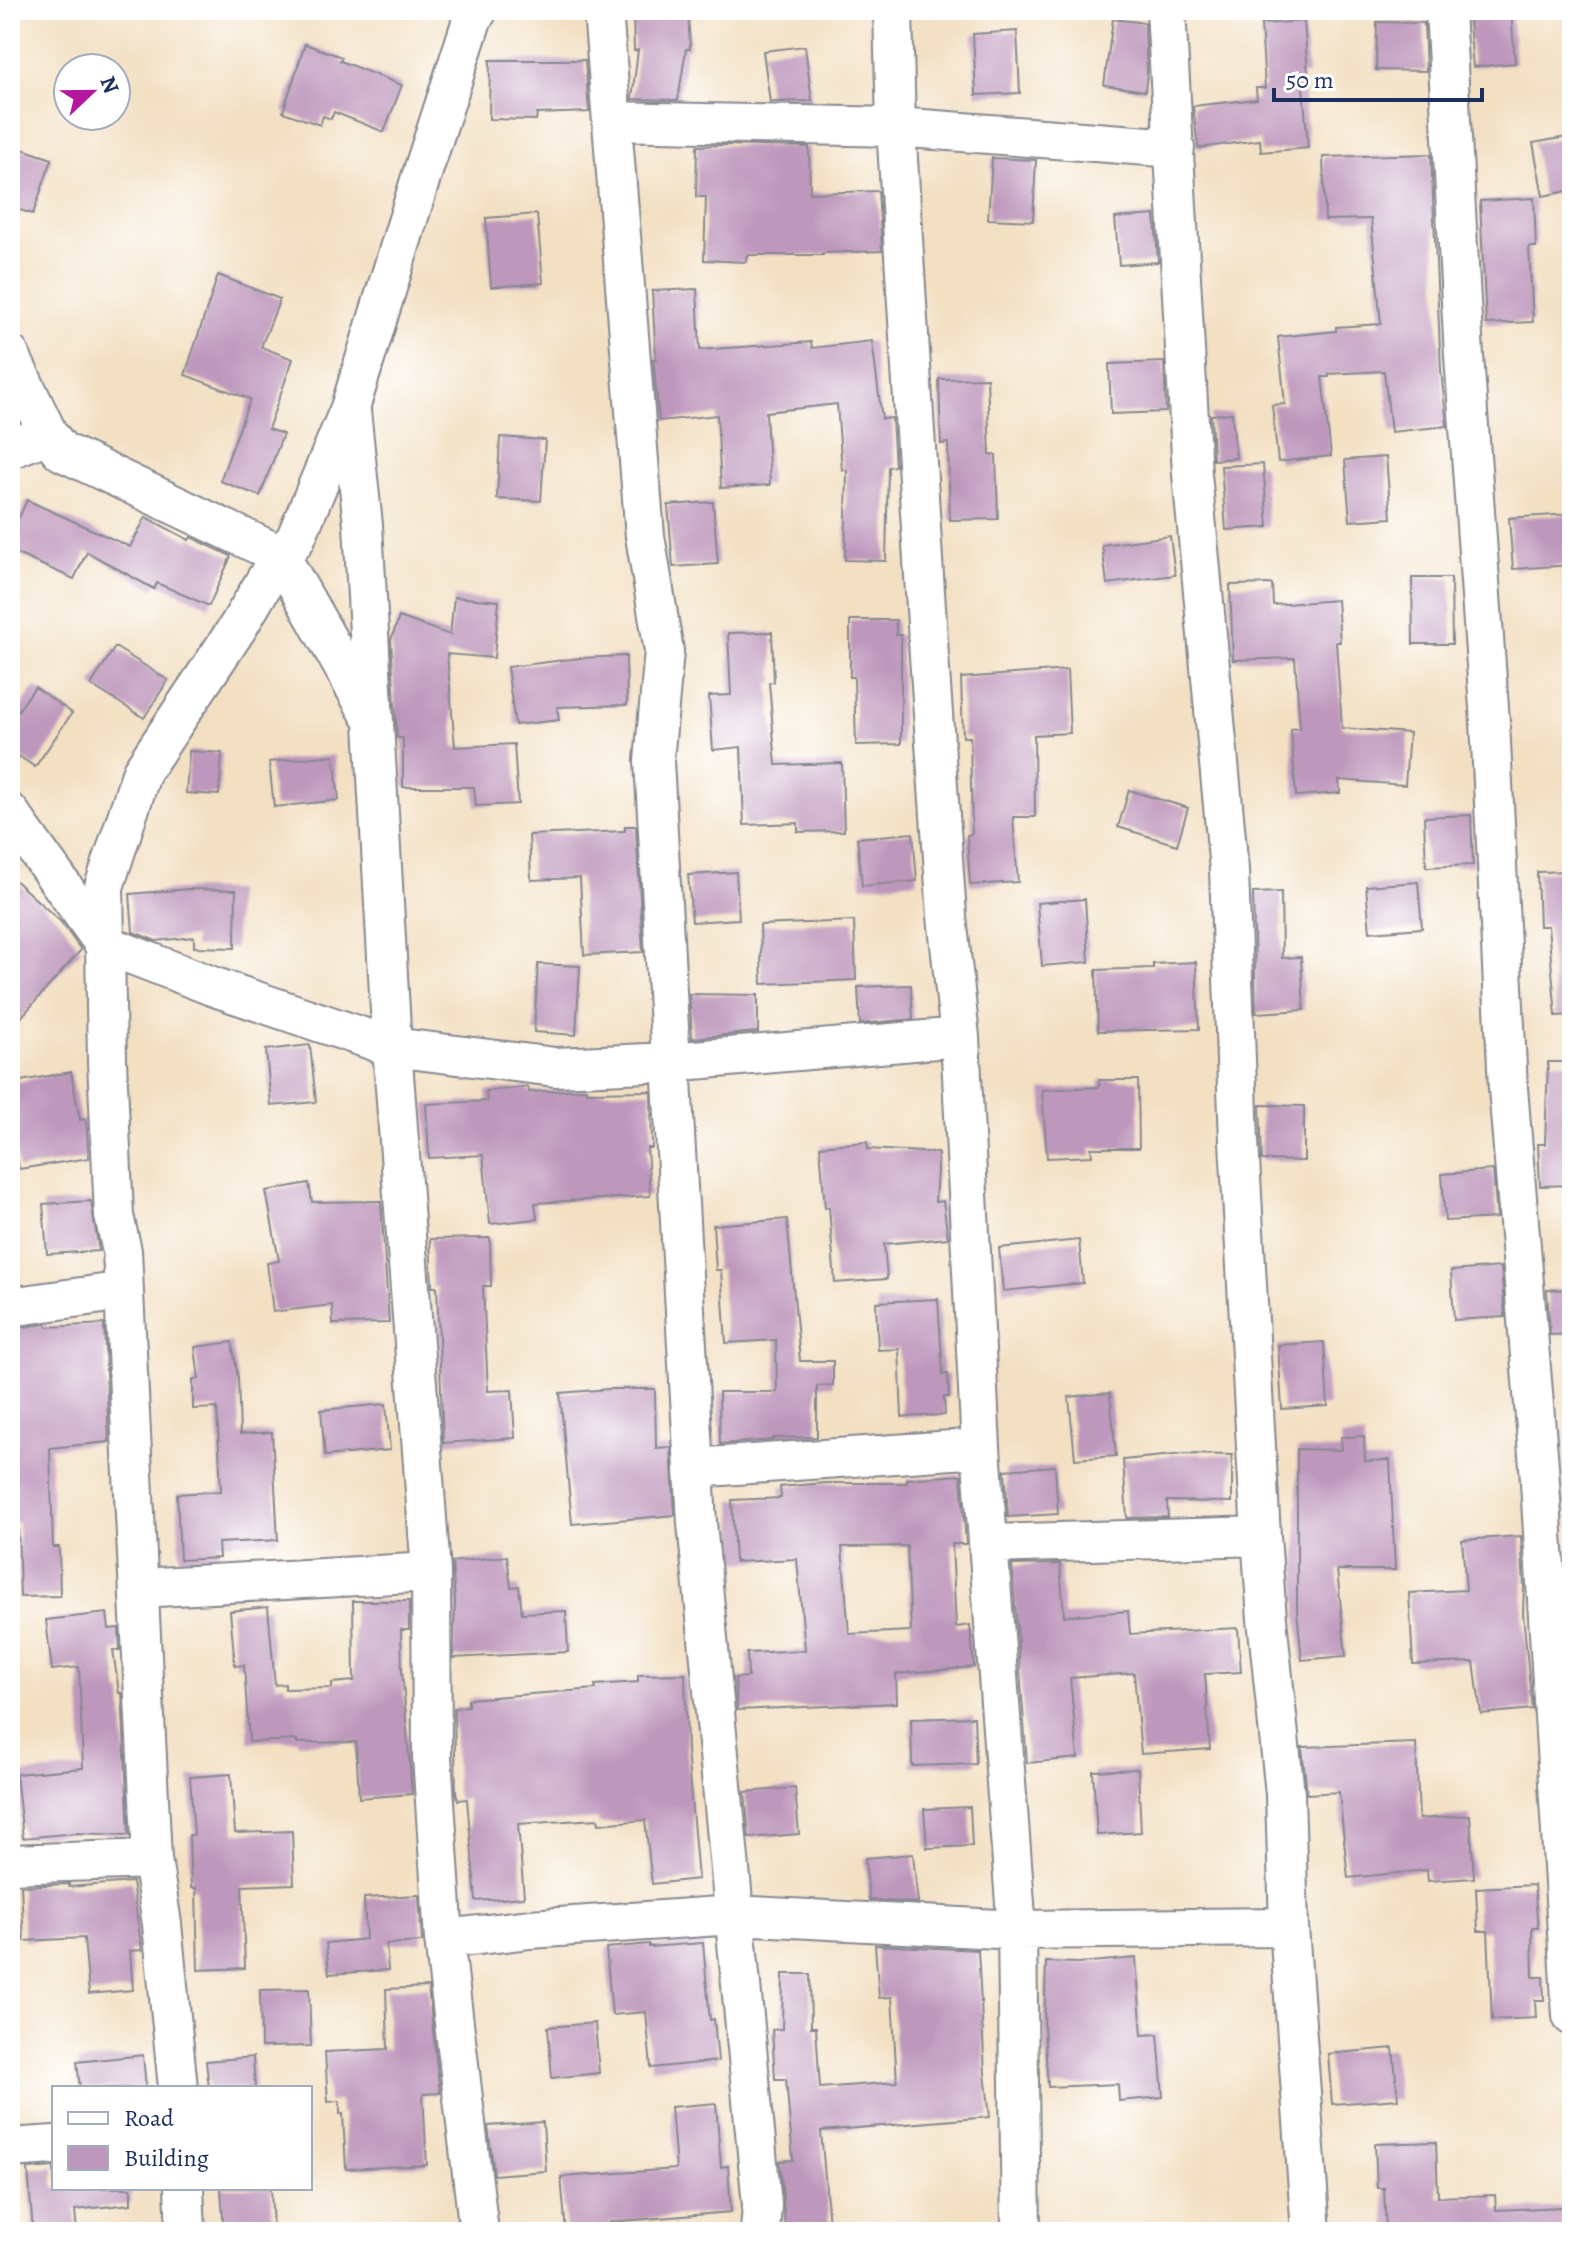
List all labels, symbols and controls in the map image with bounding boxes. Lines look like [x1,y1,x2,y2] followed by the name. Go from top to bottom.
[52,52,132,132] north arrow
[1274,52,1482,102] scale bar
[1286,64,1334,96] text: 50 m
[93,72,127,98] text: N
[52,2086,312,2190] legend
[124,2102,174,2134] text: Road
[124,2142,209,2174] text: Building

